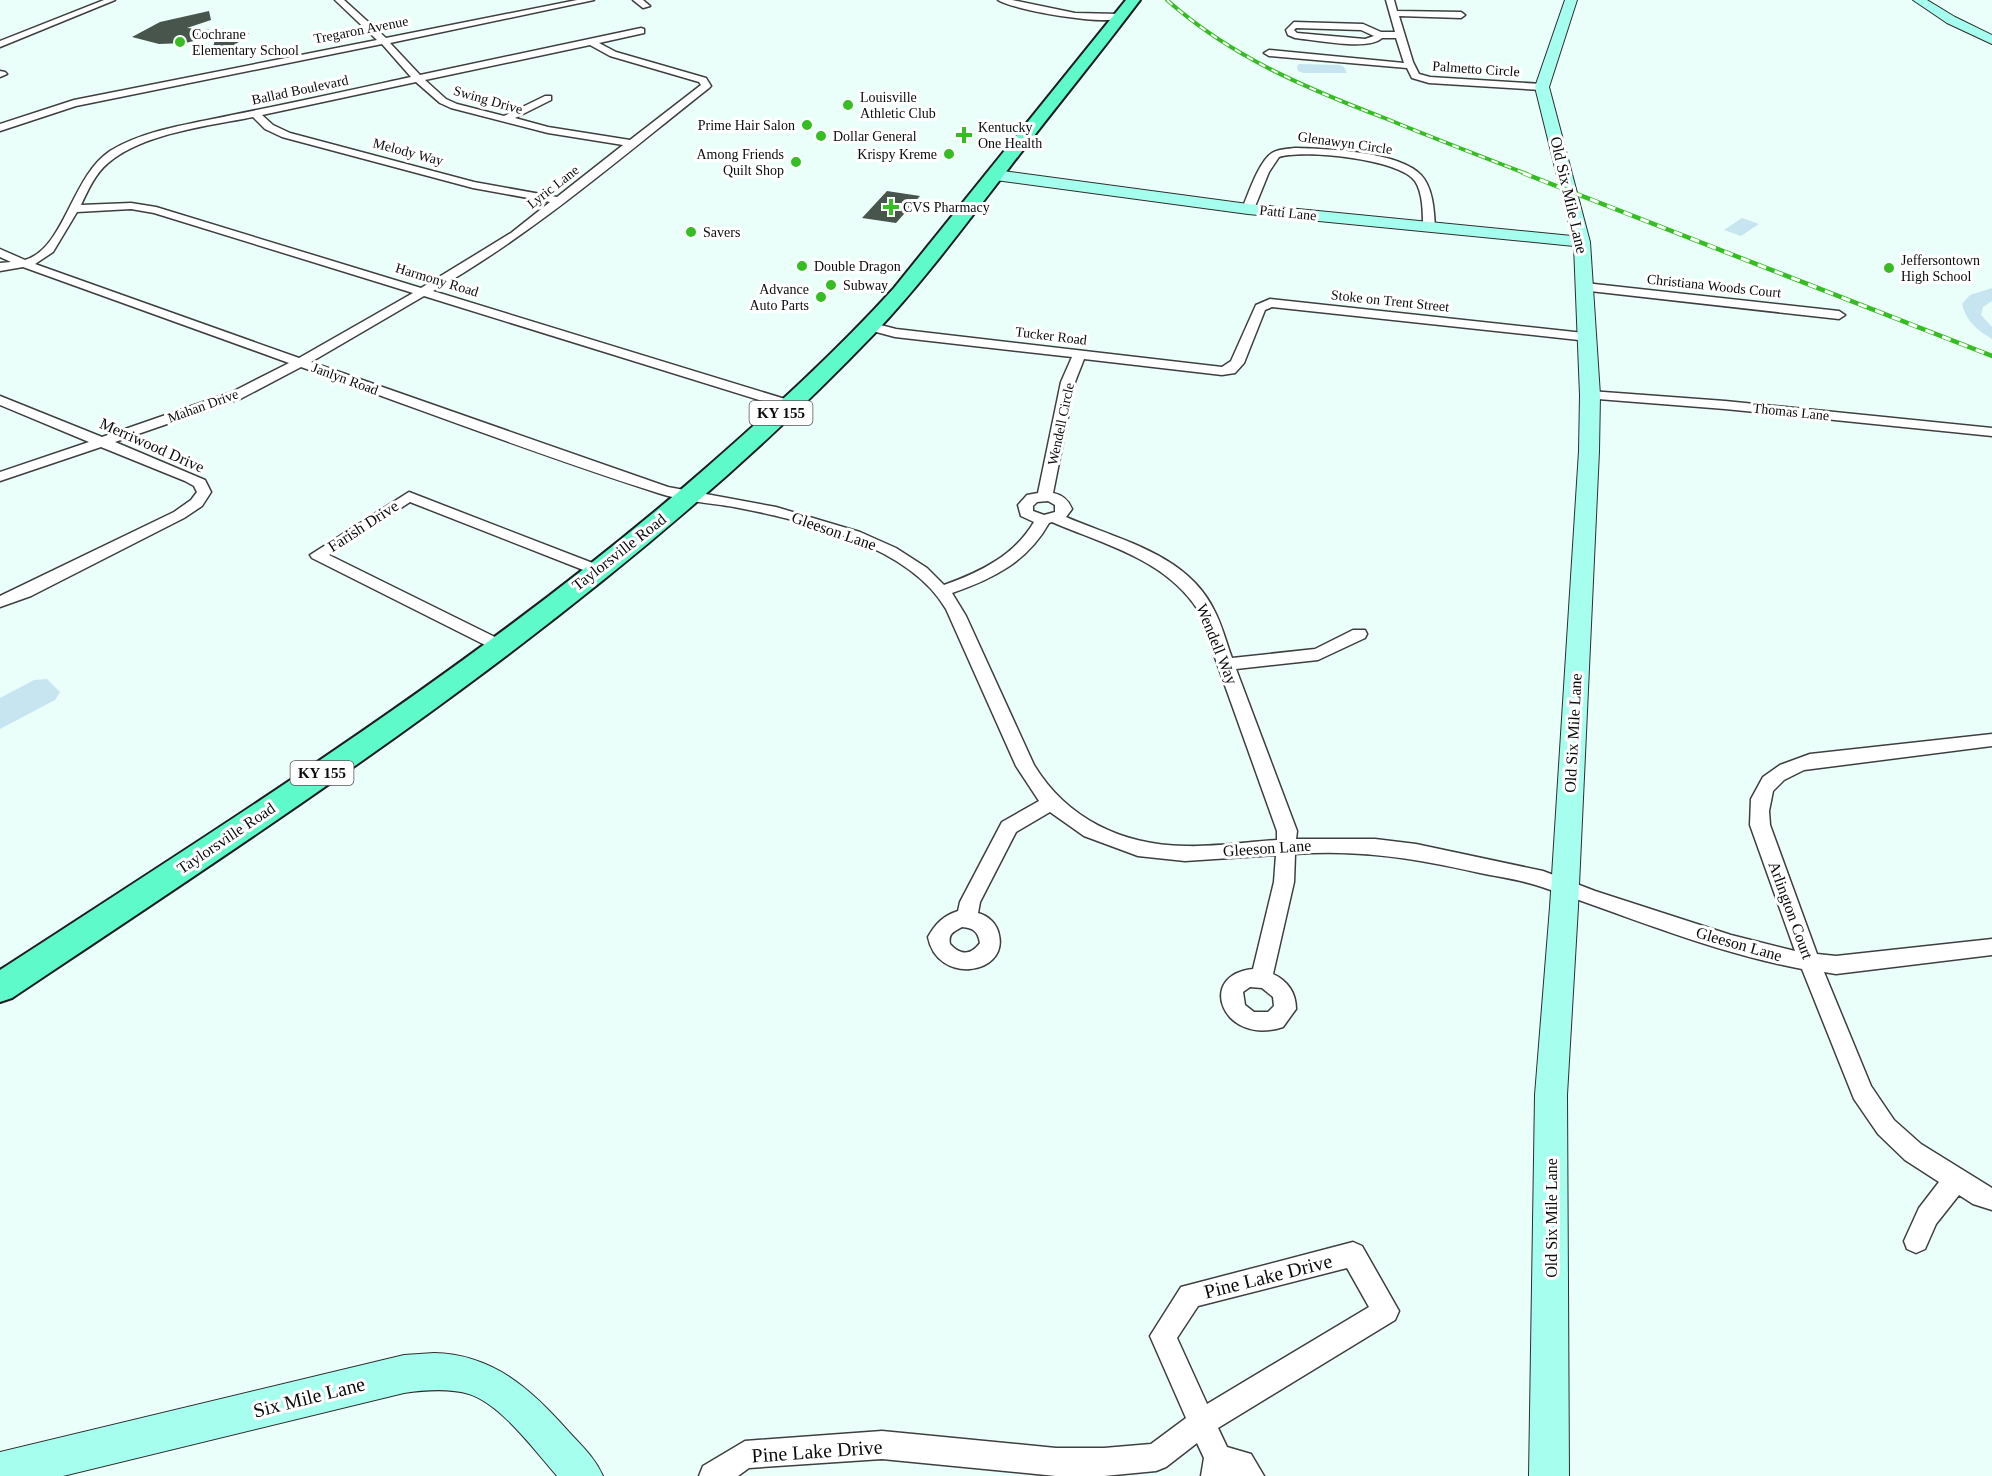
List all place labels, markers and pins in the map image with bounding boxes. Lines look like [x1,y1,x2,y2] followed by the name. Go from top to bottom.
[192,27,299,58] place label: Cochrane Elementary School
[173,35,187,49] marker: Cochrane Elementary School
[860,90,936,121] place label: Louisville Athletic Club
[841,98,855,112] marker: Louisville Athletic Club
[698,118,795,133] place label: Prime Hair Salon
[800,118,814,132] marker: Prime Hair Salon
[978,120,1042,151] place label: Kentucky One Health
[955,126,973,144] marker: Kentucky One Health
[814,129,828,143] marker: Dollar General
[833,129,917,144] place label: Dollar General
[697,147,784,178] place label: Among Friends Quilt Shop
[857,147,937,162] place label: Krispy Kreme
[942,147,956,161] marker: Krispy Kreme
[789,155,803,169] marker: Among Friends Quilt Shop
[884,200,898,214] marker: CVS Pharmacy
[903,200,990,215] place label: CVS Pharmacy
[684,225,698,239] marker: Savers
[703,225,740,240] place label: Savers
[1901,253,1980,284] place label: Jeffersontown High School
[795,259,809,273] marker: Double Dragon
[814,259,901,274] place label: Double Dragon
[1882,261,1896,275] marker: Jeffersontown High School
[824,278,838,292] marker: Subway
[843,278,888,293] place label: Subway
[750,282,809,313] place label: Advance Auto Parts
[814,290,828,304] marker: Advance Auto Parts

